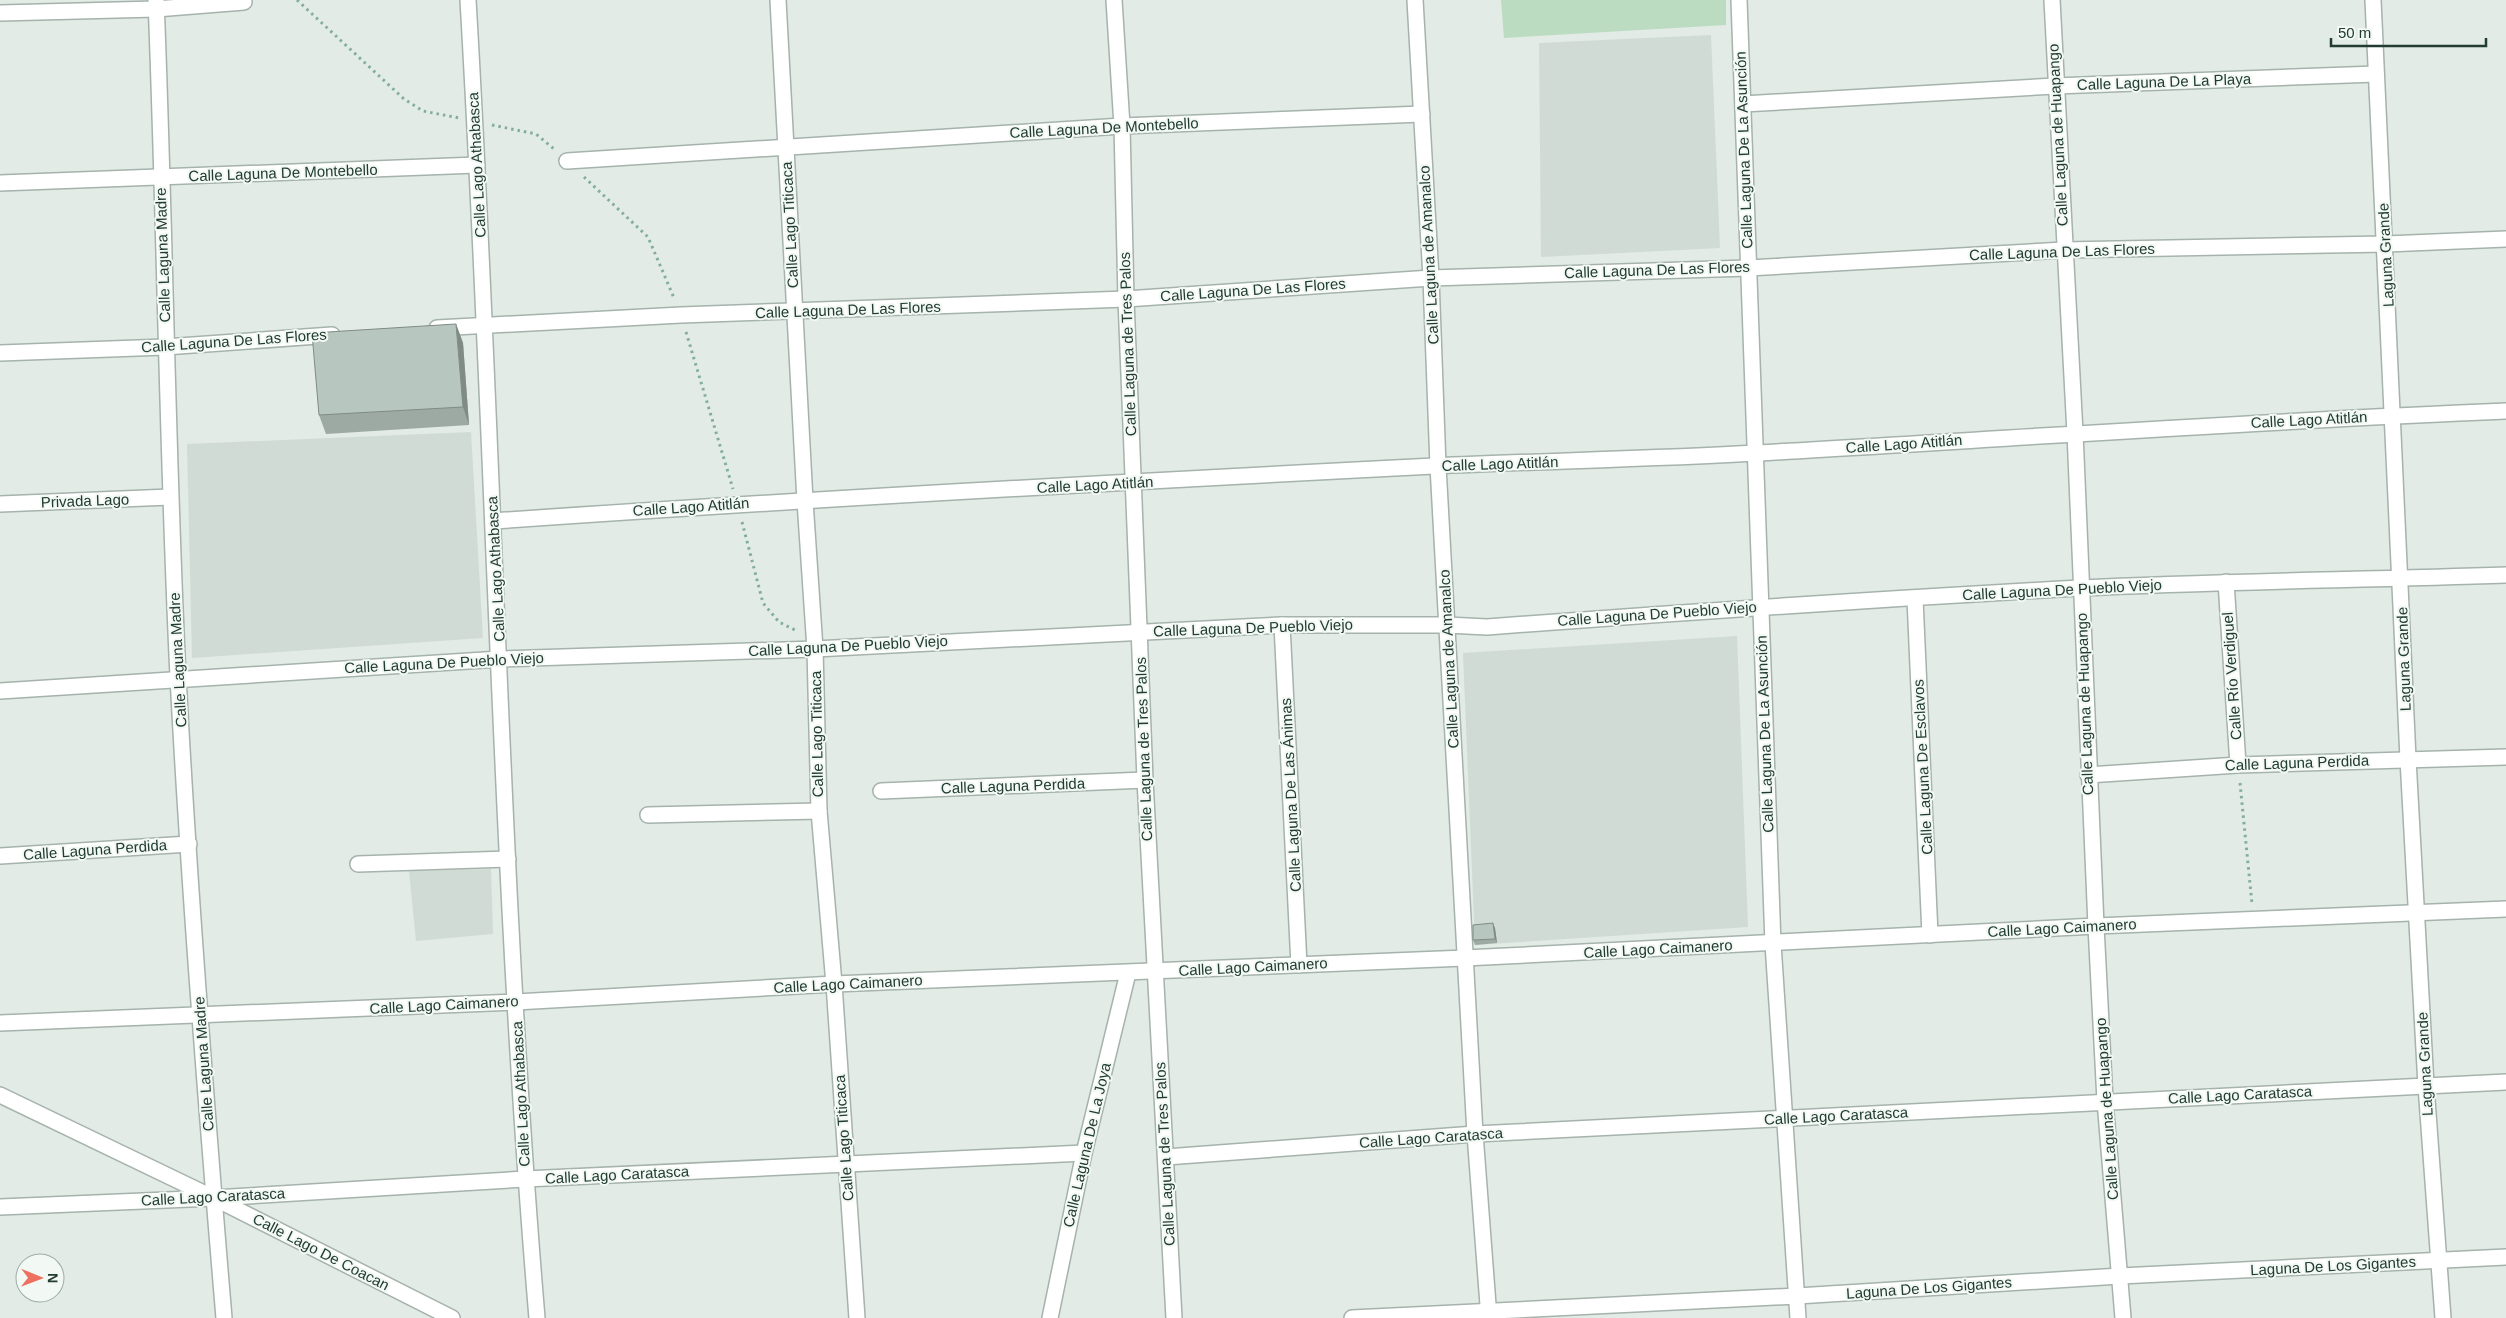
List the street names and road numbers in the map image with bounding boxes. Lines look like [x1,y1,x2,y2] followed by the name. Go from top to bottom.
[2044,43,2071,227] street label: Calle Laguna de Huapango
[1732,51,1755,249] street label: Calle Laguna De La Asunción
[2077,70,2252,93] street label: Calle Laguna De La Playa
[464,91,489,238] street label: Calle Lago Athabasca
[1009,114,1199,141] street label: Calle Laguna De Montebello
[188,161,378,184] street label: Calle Laguna De Montebello
[778,161,801,289] street label: Calle Lago Titicaca
[1415,165,1442,345] street label: Calle Laguna de Amanalco
[152,187,173,323] street label: Calle Laguna Madre
[2374,203,2397,308] street label: Laguna Grande
[1969,240,2155,263] street label: Calle Laguna De Las Flores
[1116,252,1139,436] street label: Calle Laguna de Tres Palos
[1564,258,1750,281] street label: Calle Laguna De Las Flores
[1160,275,1346,304] street label: Calle Laguna De Las Flores
[755,298,941,321] street label: Calle Laguna De Las Flores
[141,326,327,355] street label: Calle Laguna De Las Flores
[2250,408,2368,431] street label: Calle Lago Atitlán
[1845,431,1963,456] street label: Calle Lago Atitlán
[1441,453,1559,474] street label: Calle Lago Atitlán
[1036,473,1154,496] street label: Calle Lago Atitlán
[41,490,129,511] street label: Privada Lago
[632,494,750,519] street label: Calle Lago Atitlán
[483,495,508,642] street label: Calle Lago Athabasca
[1435,569,1462,749] street label: Calle Laguna de Amanalco
[1962,576,2162,603] street label: Calle Laguna De Pueblo Viejo
[165,592,190,728] street label: Calle Laguna Madre
[1557,598,1757,629] street label: Calle Laguna De Pueblo Viejo
[2393,607,2414,711] street label: Laguna Grande
[2219,611,2244,741] street label: Calle Río Verdiguel
[2073,612,2096,796] street label: Calle Laguna de Huapango
[1153,616,1353,639] street label: Calle Laguna De Pueblo Viejo
[748,632,948,659] street label: Calle Laguna De Pueblo Viejo
[1753,635,1776,833] street label: Calle Laguna De La Asunción
[344,649,544,676] street label: Calle Laguna De Pueblo Viejo
[1132,657,1155,841] street label: Calle Laguna de Tres Palos
[807,670,826,798] street label: Calle Lago Titicaca
[1909,679,1936,855] street label: Calle Laguna De Esclavos
[1277,698,1304,892] street label: Calle Laguna De Las Ánimas
[2225,751,2370,774] street label: Calle Laguna Perdida
[941,774,1086,797] street label: Calle Laguna Perdida
[22,836,168,863] street label: Calle Laguna Perdida
[1987,915,2137,940] street label: Calle Lago Caimanero
[1583,936,1733,961] street label: Calle Lago Caimanero
[1178,954,1328,979] street label: Calle Lago Caimanero
[773,971,923,996] street label: Calle Lago Caimanero
[369,992,519,1017] street label: Calle Lago Caimanero
[190,996,217,1132] street label: Calle Laguna Madre
[2413,1012,2436,1117] street label: Laguna Grande
[2092,1017,2121,1201] street label: Calle Laguna de Huapango
[508,1020,533,1167] street label: Calle Lago Athabasca
[1059,1060,1114,1229] street label: Calle Laguna De La Joya
[1151,1062,1178,1246] street label: Calle Laguna de Tres Palos
[831,1074,856,1202] street label: Calle Lago Titicaca
[2167,1082,2313,1107] street label: Calle Lago Caratasca
[1763,1103,1909,1128] street label: Calle Lago Caratasca
[1358,1124,1504,1151] street label: Calle Lago Caratasca
[544,1162,690,1187] street label: Calle Lago Caratasca
[140,1184,286,1209] street label: Calle Lago Caratasca
[250,1210,392,1293] street label: Calle Lago De Coacan
[2250,1253,2416,1278] street label: Laguna De Los Gigantes
[1846,1273,2012,1302] street label: Laguna De Los Gigantes

